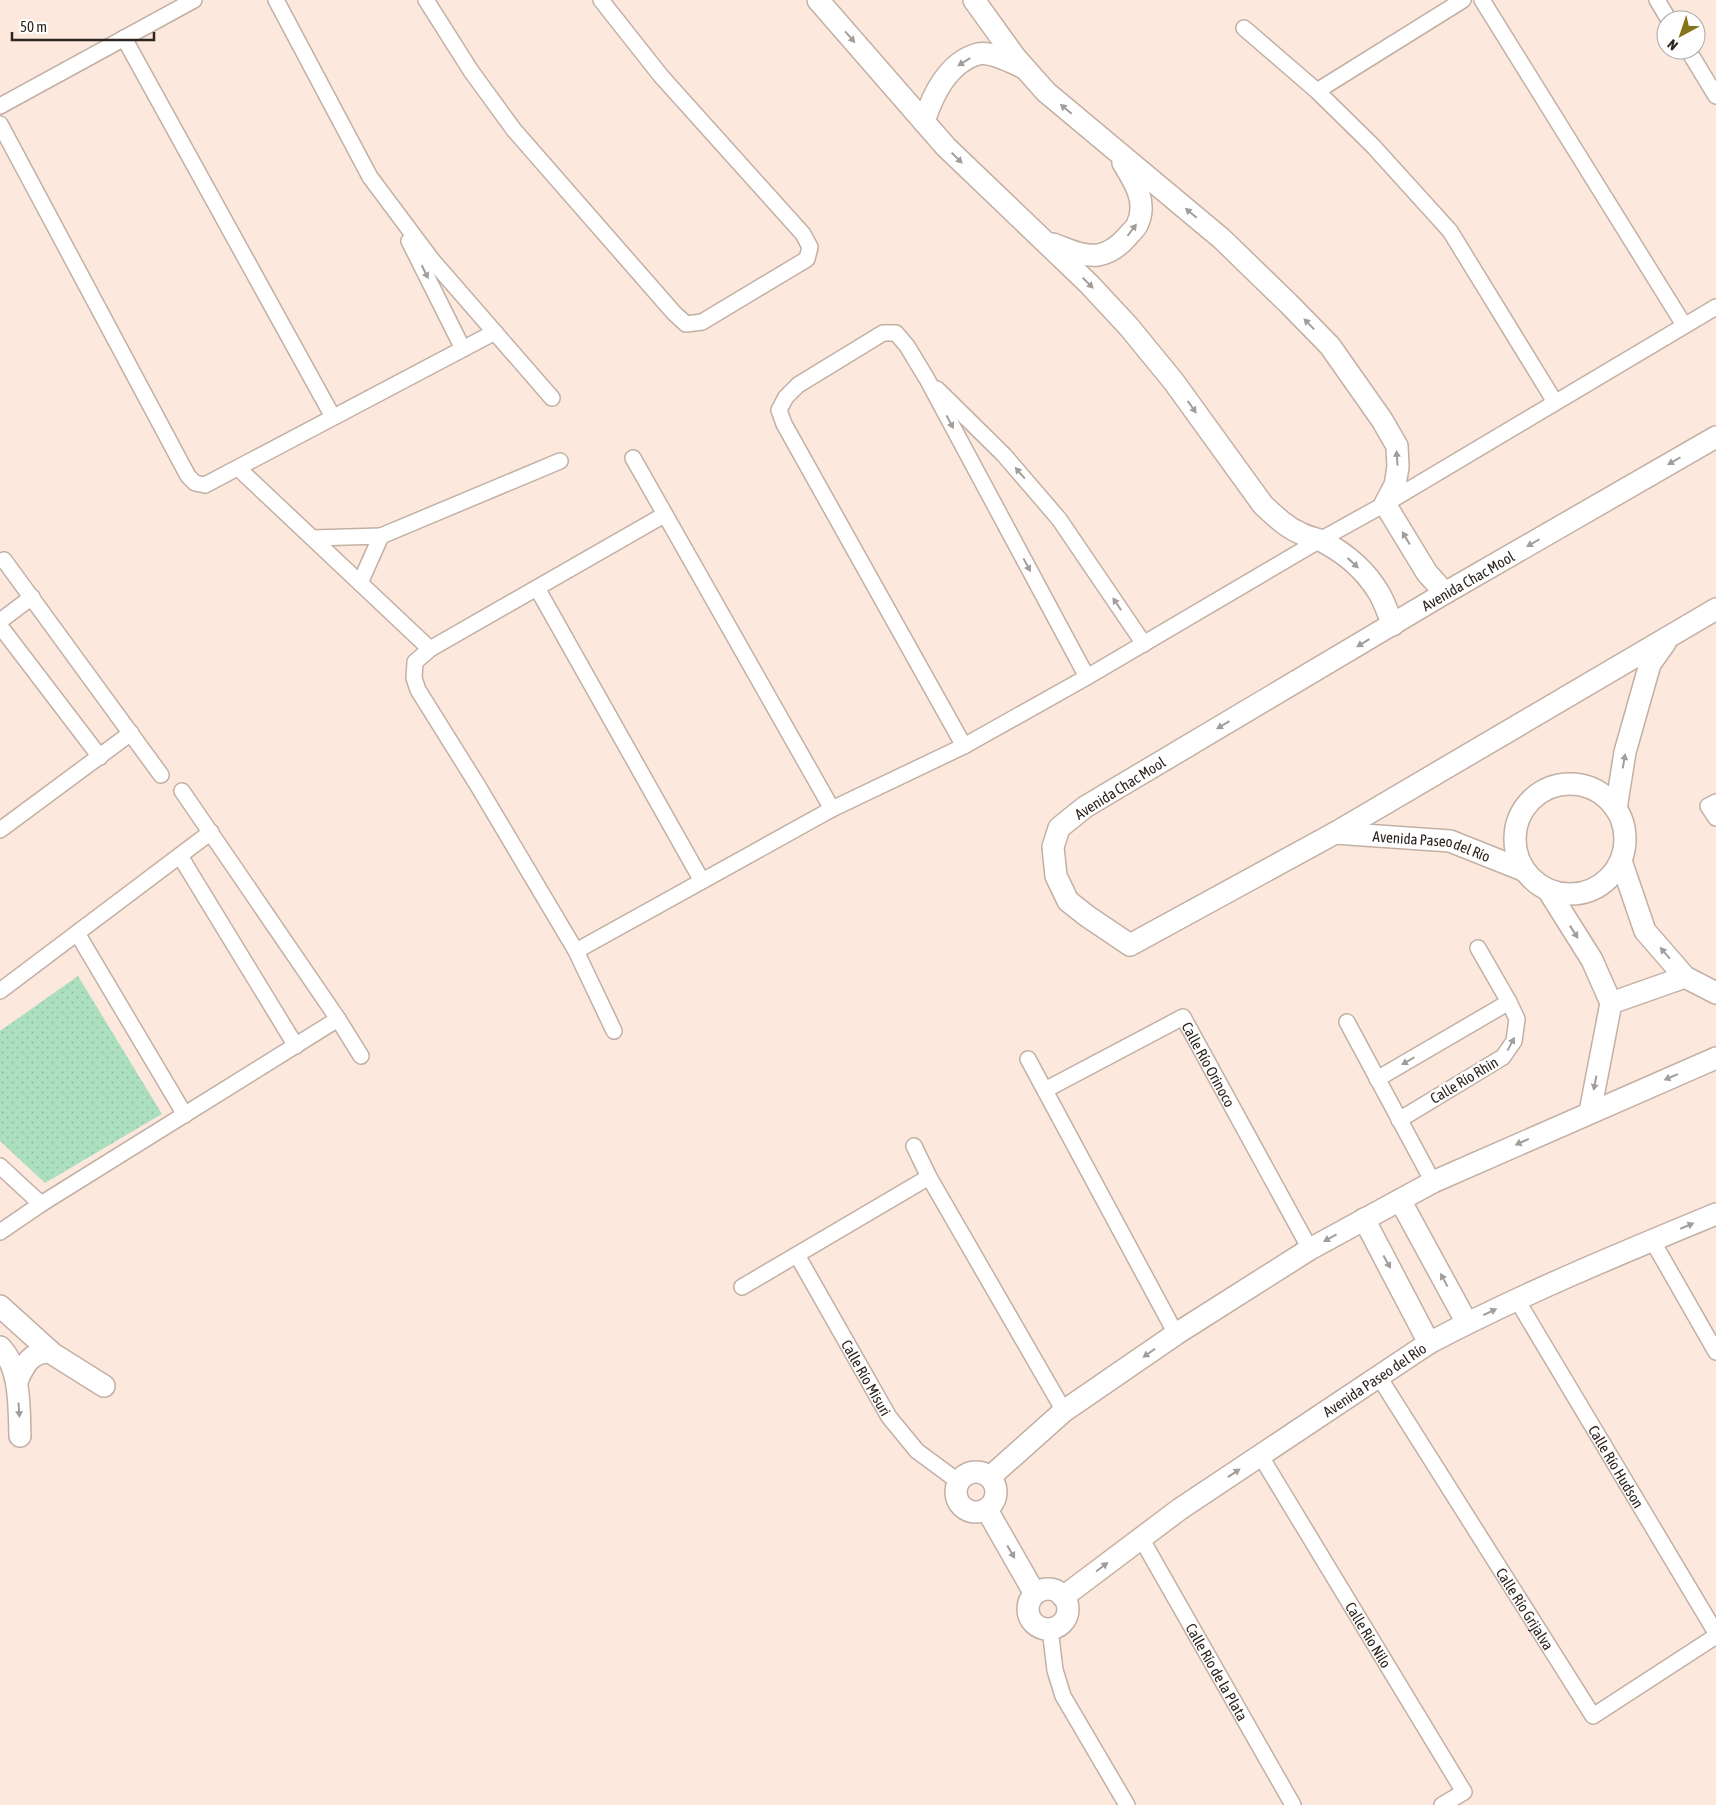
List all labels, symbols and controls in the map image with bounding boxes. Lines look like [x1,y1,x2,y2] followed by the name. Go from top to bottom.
[12,10,155,42] scale bar
[1656,10,1706,60] north arrow
[20,18,47,35] text: 50 m
[844,30,855,43] one-way arrow
[1664,36,1681,54] text: N
[957,58,970,67] one-way arrow
[1060,103,1073,114] one-way arrow
[951,152,963,164] one-way arrow
[1185,207,1197,219] one-way arrow
[1127,223,1137,237] one-way arrow
[421,265,429,279] one-way arrow
[1081,276,1093,288] one-way arrow
[1303,319,1315,331] one-way arrow
[1187,400,1197,414] one-way arrow
[946,415,954,430] one-way arrow
[1393,450,1401,466] one-way arrow
[1667,457,1680,466] one-way arrow
[1014,468,1026,480] one-way arrow
[1401,532,1411,545] one-way arrow
[1527,538,1540,547] one-way arrow
[1419,548,1517,614] street label: Avenida Chac Mool
[1347,557,1359,569] one-way arrow
[1023,558,1031,573] one-way arrow
[1112,597,1122,611] one-way arrow
[1356,638,1369,647] one-way arrow
[1217,721,1230,730] one-way arrow
[1620,752,1628,768] one-way arrow
[1071,753,1169,823] street label: Avenida Chac Mool
[1372,827,1493,865] street label: Avenida Paseo del Río
[1570,925,1579,938] one-way arrow
[1659,946,1670,959] one-way arrow
[1179,1019,1239,1110] street label: Calle Río Orinoco
[1507,1037,1515,1052] one-way arrow
[1427,1053,1501,1107] street label: Calle Río Rhin
[1402,1056,1415,1065] one-way arrow
[1664,1074,1678,1082] one-way arrow
[1591,1076,1599,1092] one-way arrow
[1515,1138,1529,1146] one-way arrow
[1680,1221,1694,1229] one-way arrow
[1323,1234,1337,1242] one-way arrow
[1383,1255,1392,1269] one-way arrow
[1439,1274,1448,1287] one-way arrow
[1483,1308,1497,1316] one-way arrow
[838,1337,895,1419] street label: Calle Río Misuri
[1320,1339,1429,1420] street label: Avenida Paseo del Río
[1142,1348,1155,1358] one-way arrow
[15,1403,23,1419] one-way arrow
[1585,1422,1648,1511] street label: Calle Río Hudson
[1227,1468,1241,1478] one-way arrow
[1006,1545,1015,1558] one-way arrow
[1095,1562,1108,1573] one-way arrow
[1493,1565,1557,1653] street label: Calle Río Grijalva
[1342,1599,1395,1671] street label: Calle Río Nilo
[1183,1620,1252,1724] street label: Calle Río de la Plata

